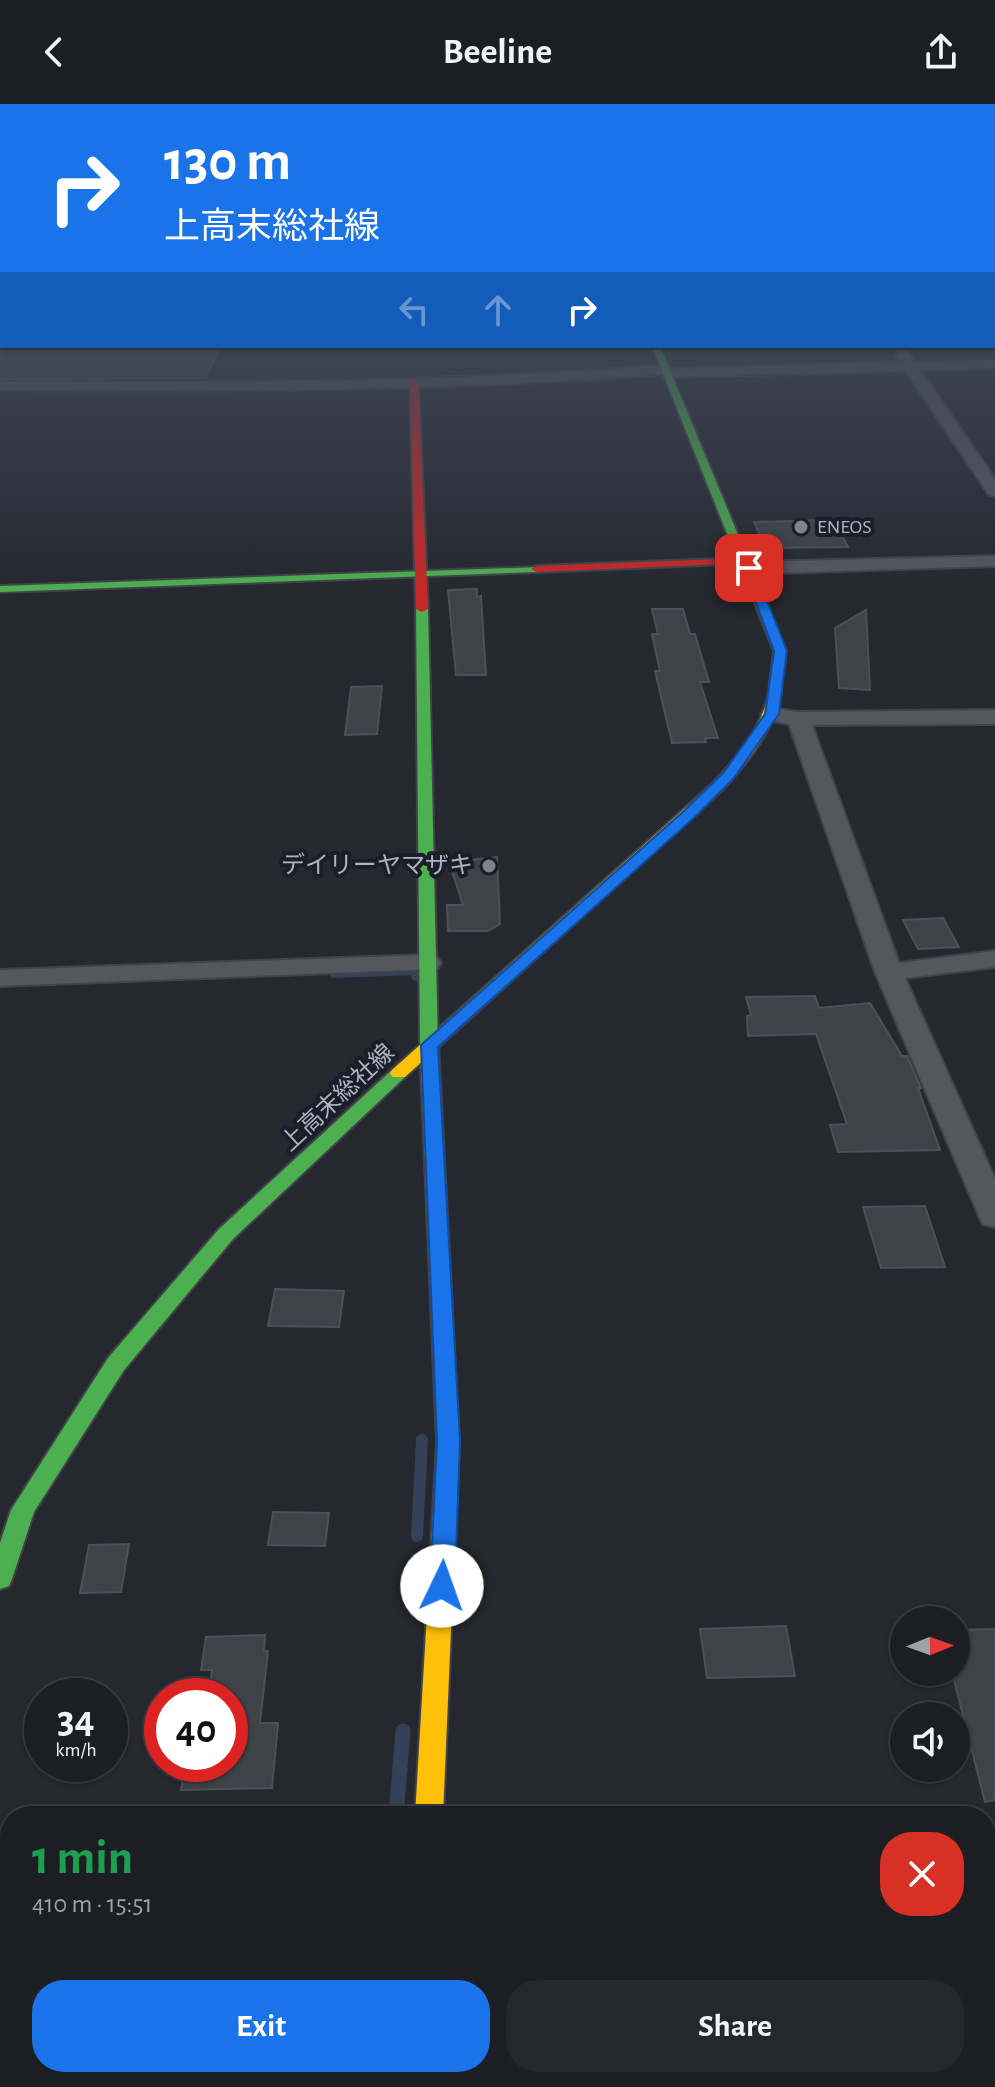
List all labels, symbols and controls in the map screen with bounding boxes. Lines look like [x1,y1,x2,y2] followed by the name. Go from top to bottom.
[32,30,76,74] icon: back
[919,30,963,74] icon: share
[443,34,552,70] text: Beeline
[164,134,291,190] text: 130 m
[32,136,136,240] icon: right
[164,209,380,245] text: 上高末総社線
[392,288,436,332] icon: left
[476,288,520,332] icon: ahead
[560,288,604,332] icon: right
[817,517,872,537] place label: ENEOS
[792,518,810,536] marker: ENEOS
[715,534,783,602] pin
[727,546,771,590] icon: arrive
[281,852,473,878] place label: デイリーヤマザキ
[480,857,498,875] marker: デイリーヤマザキ
[276,1039,399,1156] street label: 上高末総社線
[400,1544,484,1628] position arrow
[890,1606,970,1686] north arrow
[890,1606,970,1782] map controls
[144,1678,248,1782] speed limit sign: 40
[57,1700,95,1740] text: 34
[890,1702,970,1782] button: sound
[55,1740,97,1760] text: km/h
[880,1832,964,1916] button: close
[32,1835,133,1883] text: 1 min
[32,1891,152,1917] text: 410 m · 15:51
[32,1980,490,2072] button: Exit
[506,1980,964,2072] button: Share

